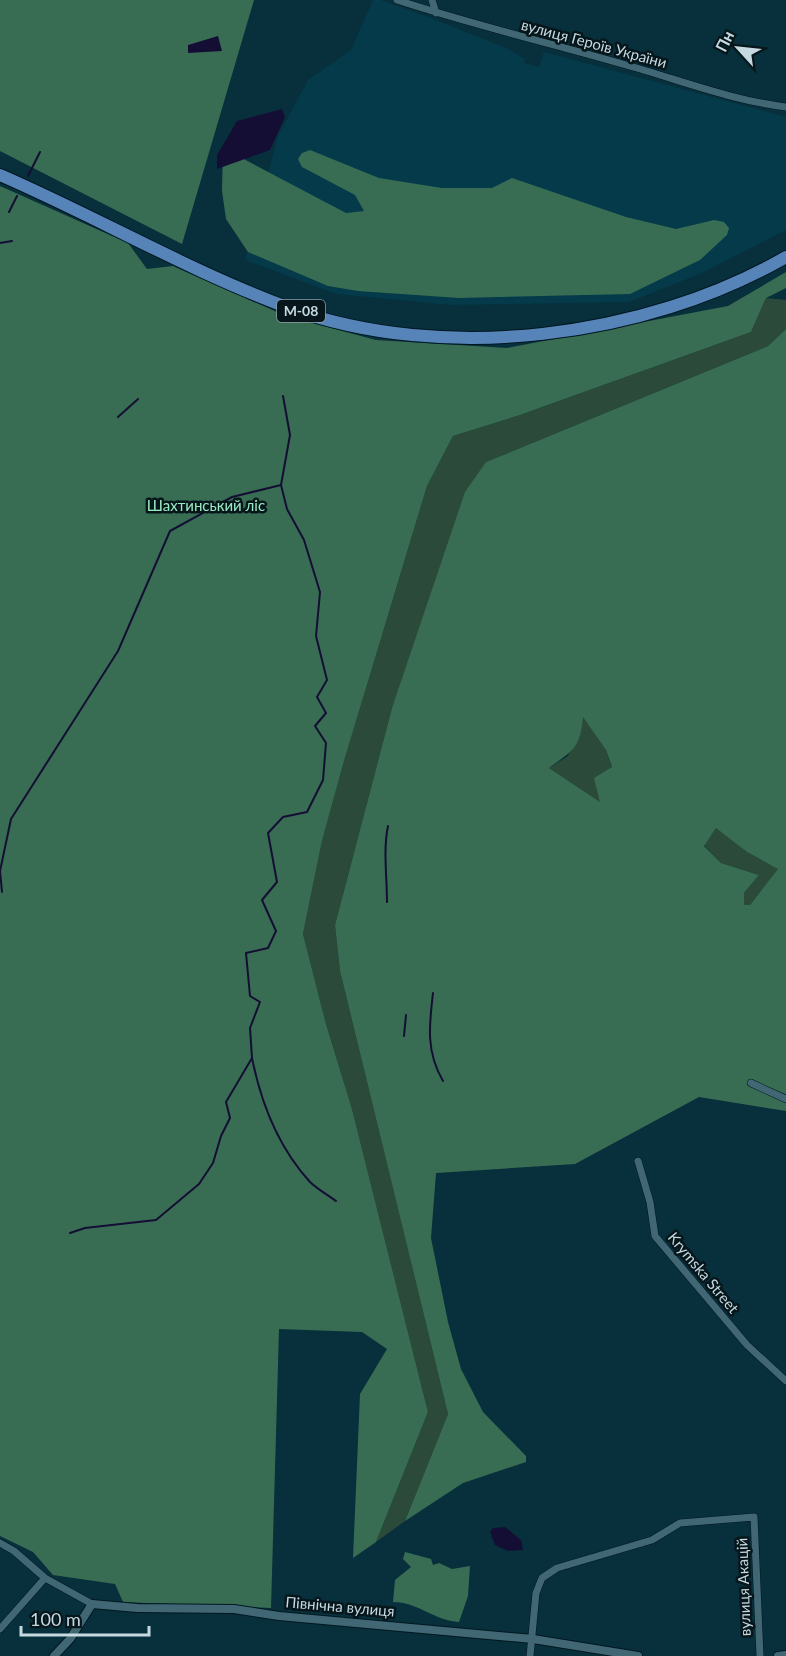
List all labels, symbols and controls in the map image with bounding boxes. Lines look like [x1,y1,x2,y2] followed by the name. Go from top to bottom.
[520,15,669,71] street label: вулиця Героїв України
[708,18,768,78] north arrow
[711,27,737,55] text: Пн
[277,300,325,322] road number: М-08
[147,496,265,514] park label: Шахтинський ліс
[665,1228,743,1317] street label: Krymska Street
[732,1537,754,1637] street label: вулиця Акацій
[285,1592,395,1620] street label: Північна вулиця
[21,1599,148,1637] scale bar
[30,1608,81,1630] text: 100 m

